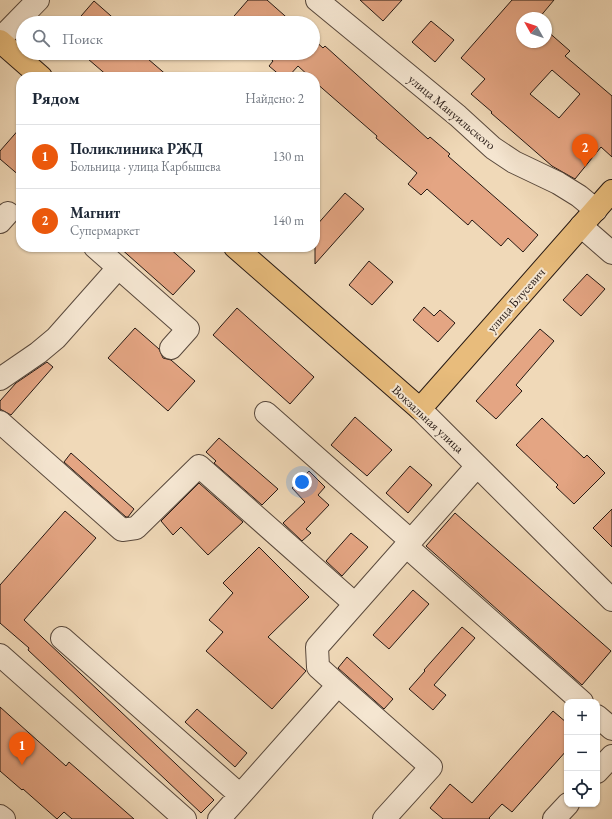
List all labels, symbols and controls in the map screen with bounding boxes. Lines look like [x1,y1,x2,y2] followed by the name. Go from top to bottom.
[516,12,552,48] north arrow
[16,16,320,60] search box
[30,27,52,49] icon: search
[62,29,103,48] text: Поиск
[405,70,499,154] street label: улица Мануильского
[32,87,80,109] text: Рядом
[245,90,304,107] text: Найдено: 2
[572,134,598,167] pin: 2
[70,139,203,158] text: Поликлиника РЖД
[42,148,48,165] text: 1
[273,148,304,165] text: 130 m
[70,158,221,175] text: Больница · улица Карбышева
[70,203,120,222] text: Магнит
[42,212,48,229] text: 2
[273,212,304,229] text: 140 m
[70,222,140,239] text: Супермаркет
[483,264,549,336] street label: улица Блусевич
[388,381,468,457] street label: Вокзальная улица
[292,472,312,492] your location
[564,699,600,807] map controls
[564,699,600,735] button: +
[9,732,35,765] pin: 1
[564,735,600,771] button: −
[564,771,600,807] button: locate

